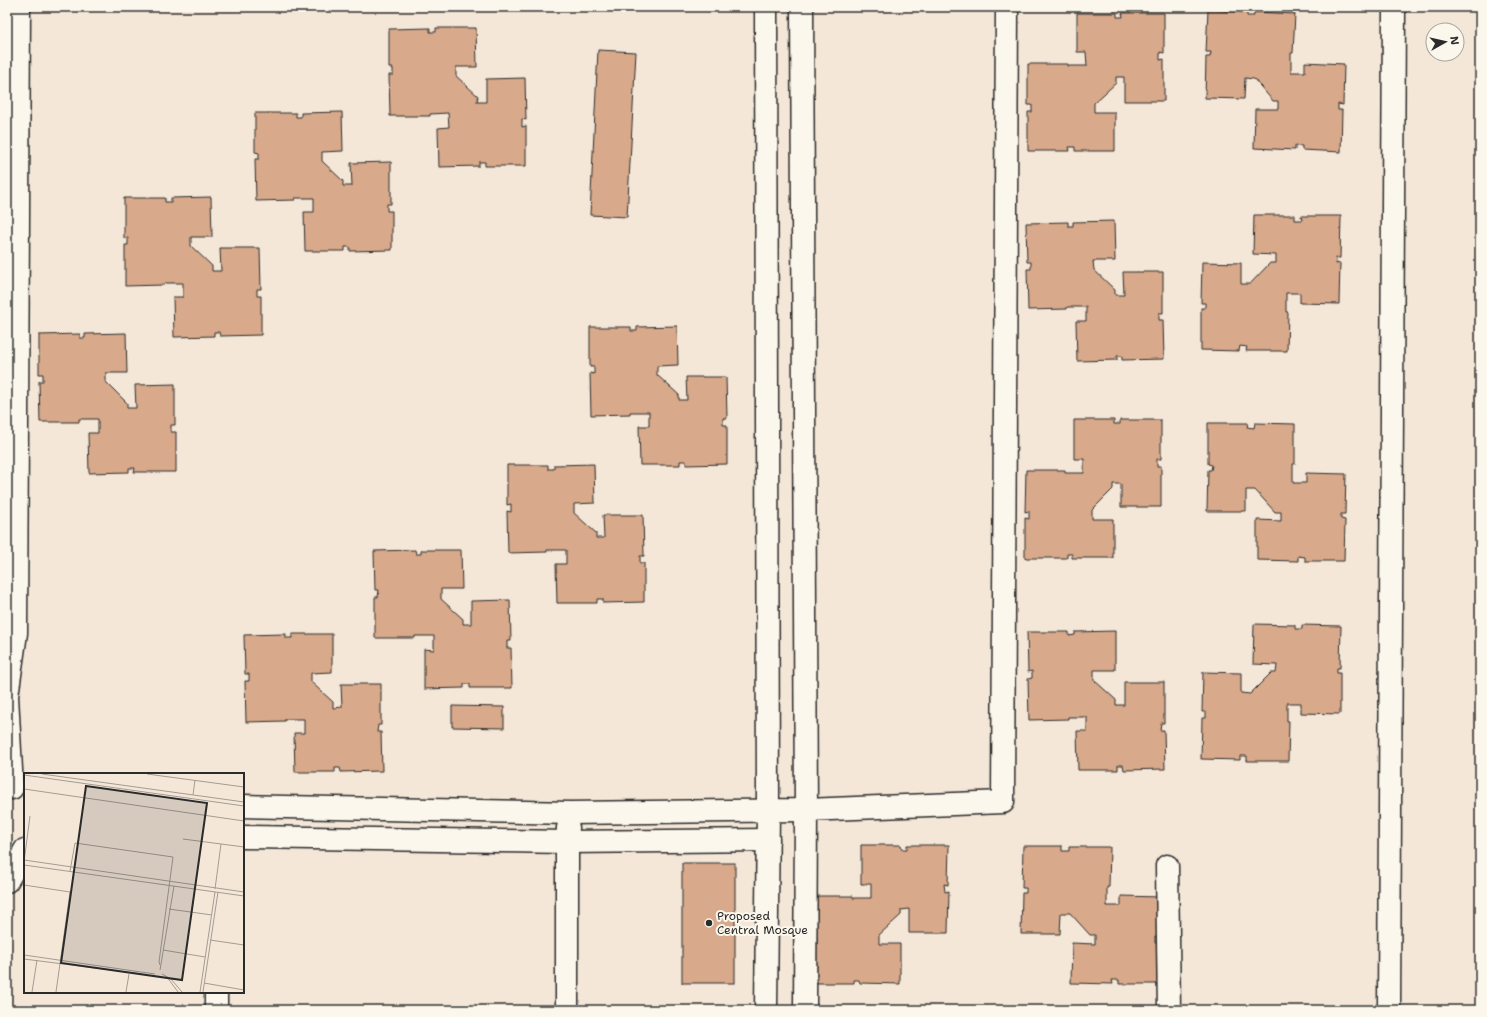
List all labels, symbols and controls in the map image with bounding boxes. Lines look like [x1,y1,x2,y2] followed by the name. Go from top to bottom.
[1425,22,1465,62] north arrow
[1446,35,1462,46] text: N
[24,773,244,993] inset map
[717,908,808,938] place label: Proposed Central Mosque
[704,918,714,928] marker: Proposed Central Mosque

